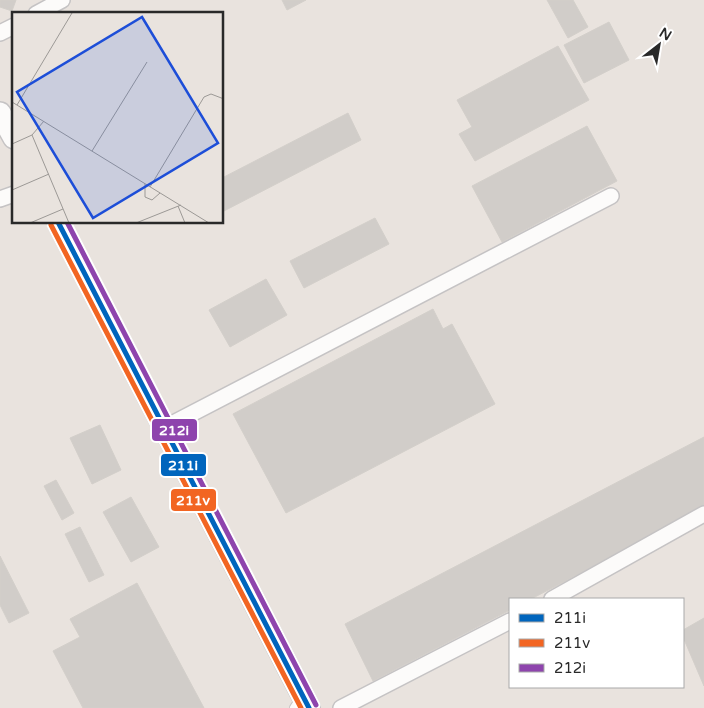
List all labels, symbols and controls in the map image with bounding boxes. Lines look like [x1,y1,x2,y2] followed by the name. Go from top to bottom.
[12,12,224,224] inset map
[634,20,684,70] north arrow
[656,24,675,44] text: N
[151,418,198,442] line badge: 212i
[159,422,189,439] text: 212i
[160,453,207,477] line badge: 211i
[168,457,198,474] text: 211i
[170,488,217,512] line badge: 211v
[176,492,210,509] text: 211v
[509,598,684,688] legend
[554,609,586,627] text: 211i
[554,634,590,652] text: 211v
[554,659,586,677] text: 212i

